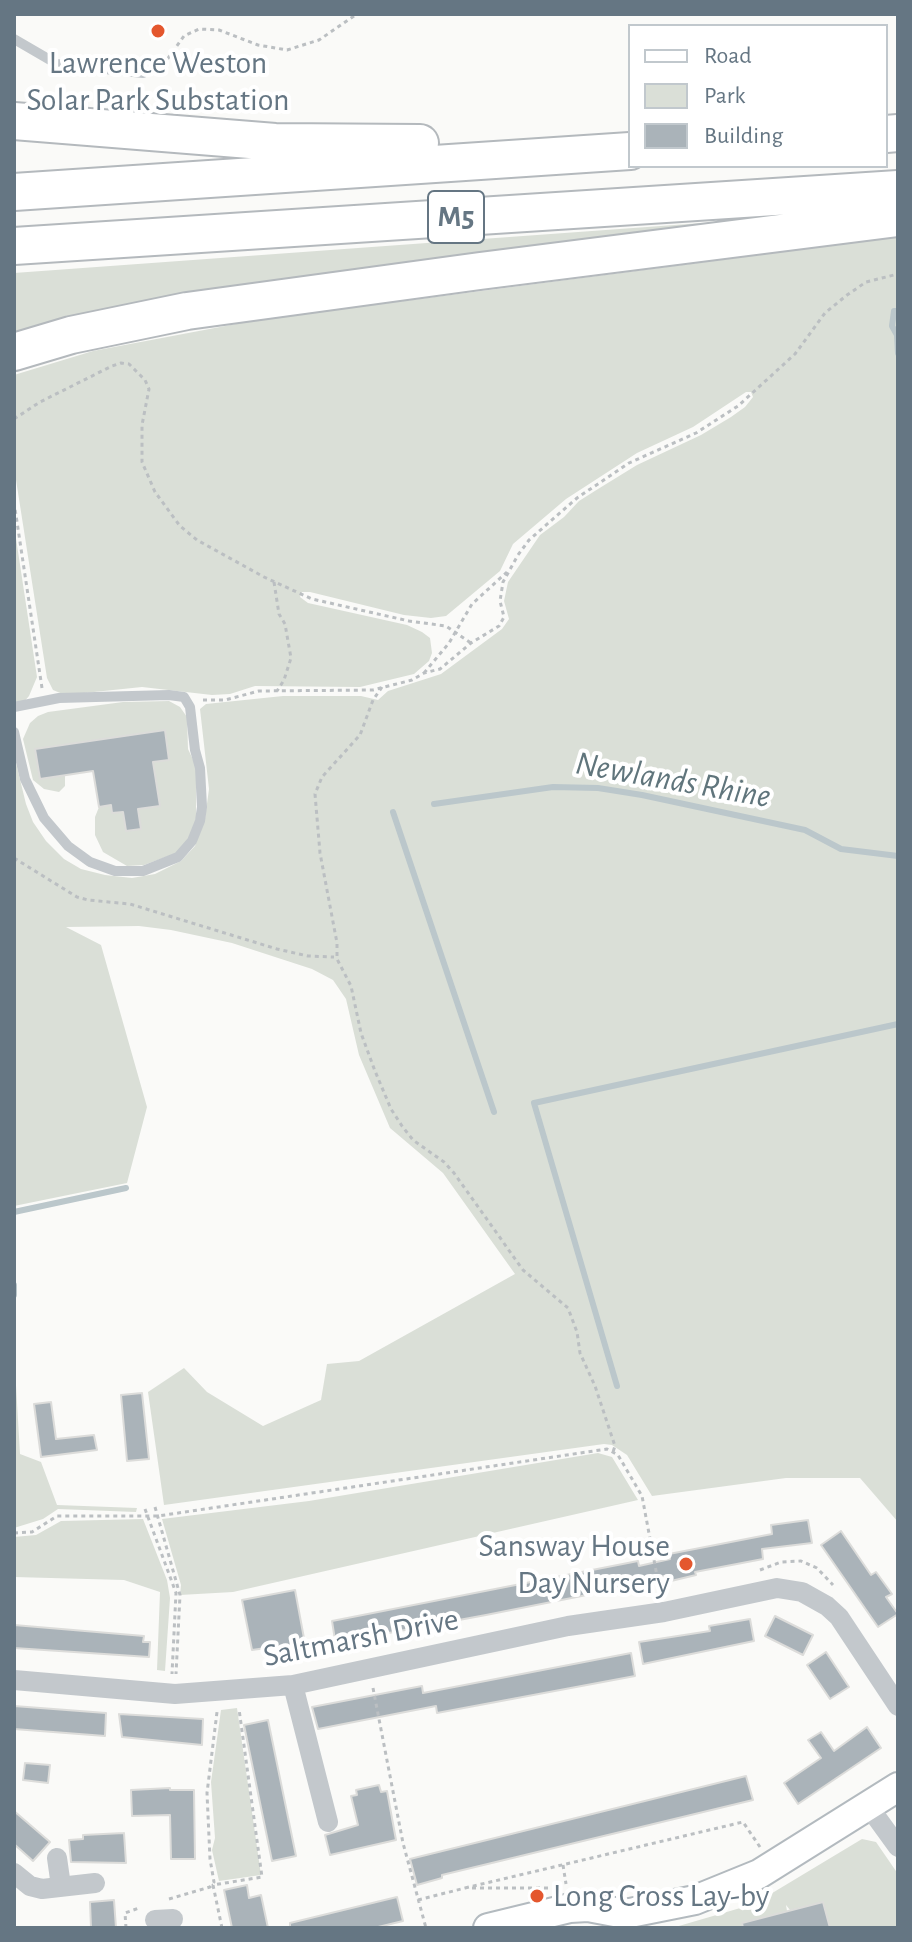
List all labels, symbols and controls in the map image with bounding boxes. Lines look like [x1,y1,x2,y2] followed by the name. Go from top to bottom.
[149,22,167,40] marker: Lawrence Weston Solar Park Substation
[628,24,888,168] legend
[26,44,290,119] place label: Lawrence Weston Solar Park Substation
[704,44,752,68] text: Road
[704,84,745,108] text: Park
[704,124,783,148] text: Building
[428,191,484,243] road number: M5
[572,743,774,817] water label: Newlands Rhine
[478,1527,670,1602] place label: Sansway House Day Nursery
[677,1555,695,1573] marker: Sansway House Day Nursery
[260,1600,462,1676] street label: Saltmarsh Drive
[553,1877,769,1915] place label: Long Cross Lay-by
[528,1887,546,1905] marker: Long Cross Lay-by

